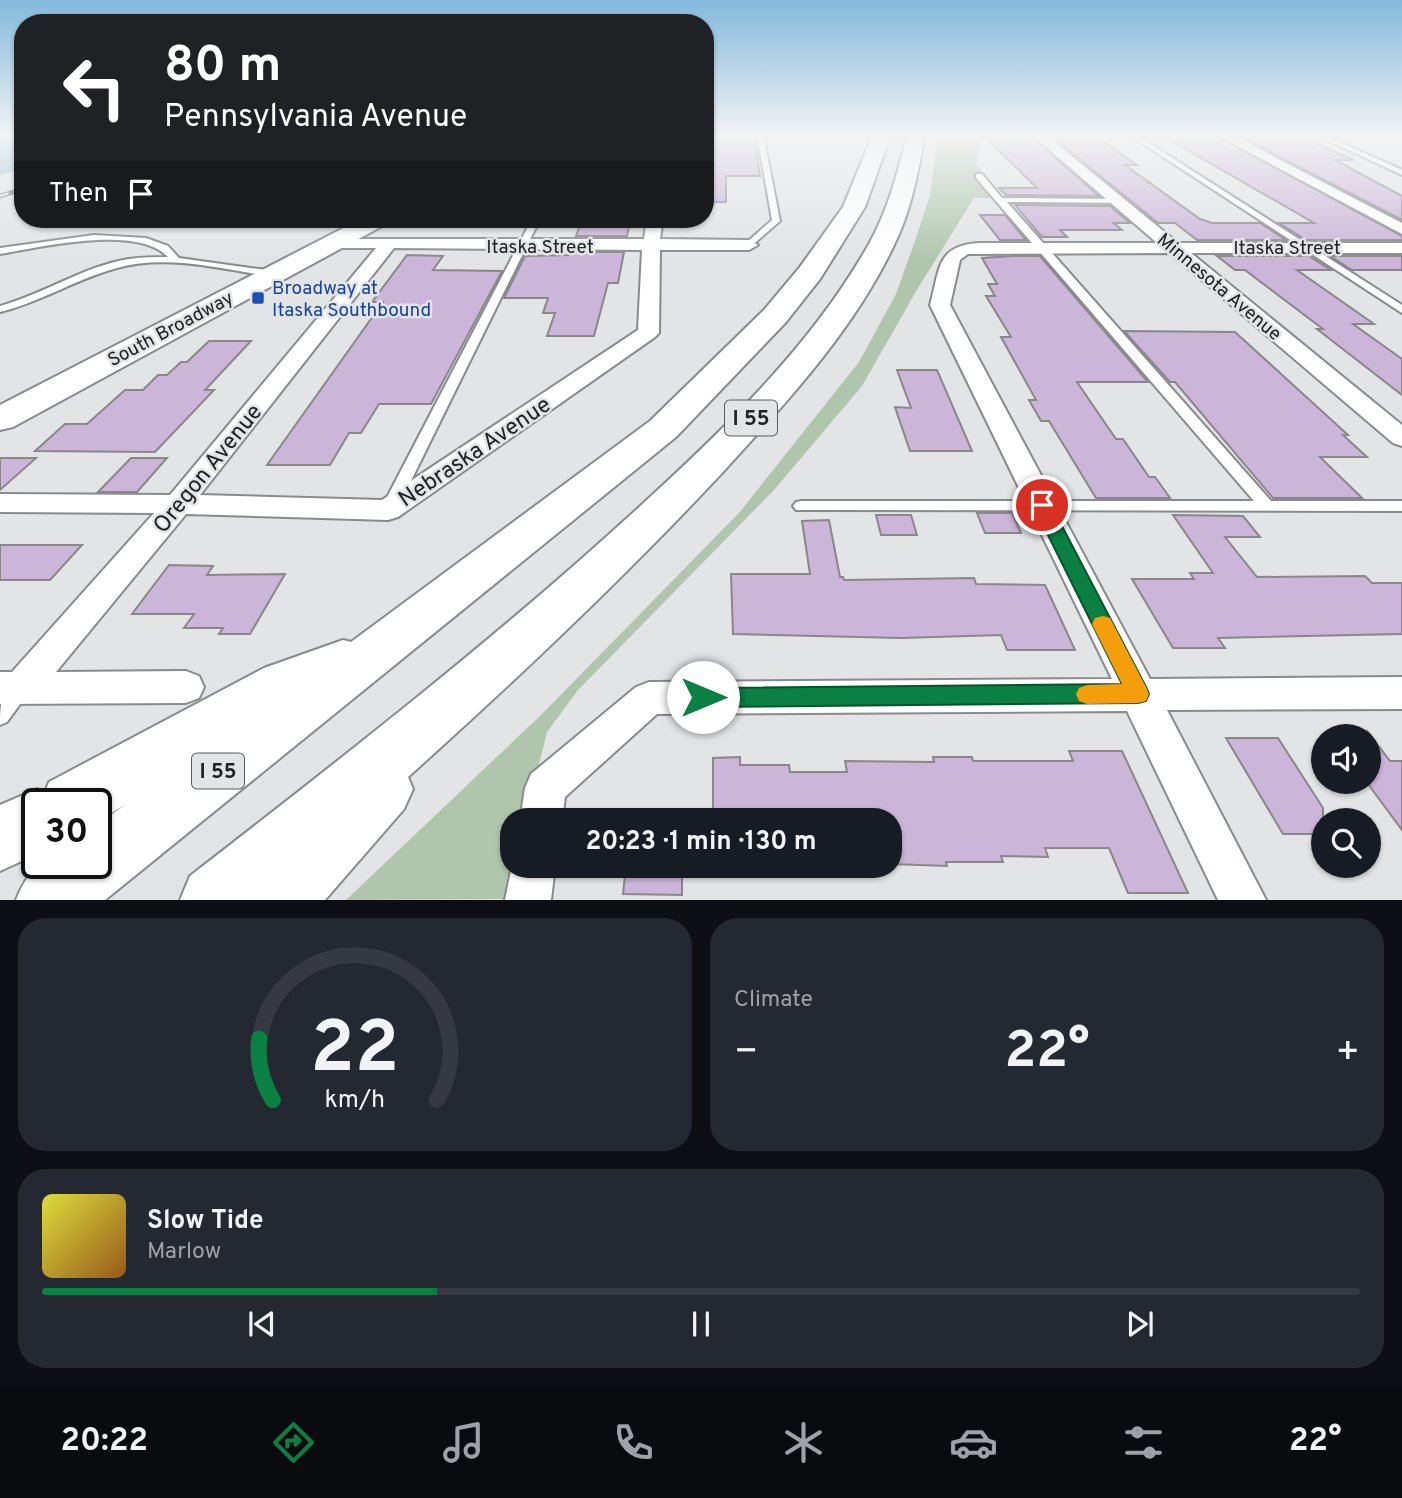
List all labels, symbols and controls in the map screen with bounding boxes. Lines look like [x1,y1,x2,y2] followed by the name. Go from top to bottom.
[164,37,281,99] text: 80 m
[49,42,140,133] icon: left
[164,98,467,138] text: Pennsylvania Avenue
[122,175,160,213] icon: arrive
[49,178,108,211] text: Then
[1151,228,1286,347] street label: Minnesota Avenue
[486,236,594,260] street label: Itaska Street
[1233,237,1341,261] street label: Itaska Street
[272,277,431,323] place label: Broadway at Itaska Southbound
[104,287,238,373] street label: South Broadway
[250,290,266,306] marker: Broadway at Itaska Southbound
[394,391,557,515] street label: Nebraska Avenue
[148,399,270,540] street label: Oregon Avenue
[725,400,777,436] road number: I 55
[1012,475,1072,535] pin
[1023,486,1061,524] icon: arrive
[666,660,740,734] position arrow
[1311,724,1381,878] map controls
[1311,724,1381,794] button: sound
[192,754,244,788] road number: I 55
[21,788,112,879] speed limit sign: 30
[1311,808,1381,878] button: search
[585,826,817,859] text: 20:23 · 1 min · 130 m
[734,986,813,1015] text: Climate
[310,1007,400,1099] text: 22
[1004,1020,1090,1086] text: 22°
[734,1029,759,1078] text: −
[1335,1029,1360,1078] text: +
[325,1085,385,1117] text: km/h
[147,1205,264,1238] text: Slow Tide
[147,1238,221,1267] text: Marlow
[243,1305,281,1343] icon: previous
[682,1305,720,1343] icon: pause
[1121,1305,1159,1343] icon: next
[269,1418,318,1467] icon: directions
[439,1418,488,1467] icon: music
[609,1418,658,1467] icon: phone
[779,1418,828,1467] icon: climate
[949,1418,998,1467] icon: car
[1119,1418,1168,1467] icon: filters
[61,1422,148,1462] text: 20:22
[1289,1422,1341,1462] text: 22°

